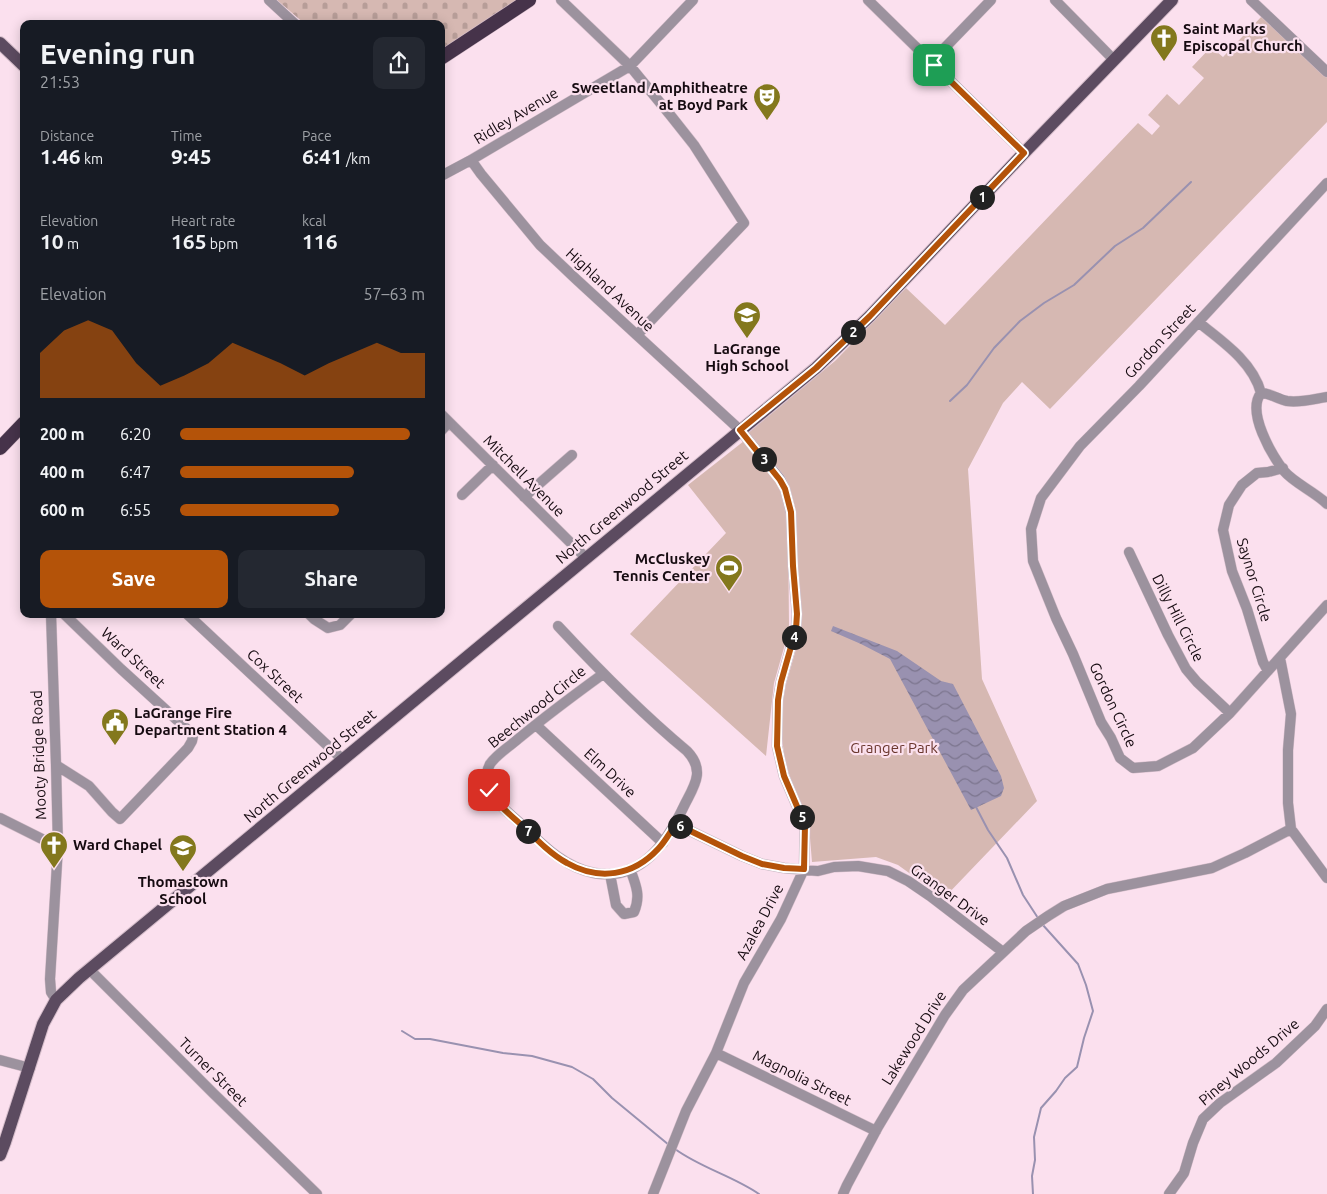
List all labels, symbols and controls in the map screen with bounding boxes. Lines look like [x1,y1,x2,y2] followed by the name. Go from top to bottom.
[1183,20,1303,54] place label: Saint Marks Episcopal Church
[1149,23,1179,62] church icon: Saint Marks Episcopal Church
[373,37,425,89] button: share
[40,38,195,69] text: Evening run
[913,44,955,86] pin
[920,51,948,79] icon: arrive
[40,73,80,91] text: 21:53
[572,79,749,113] place label: Sweetland Amphitheatre at Boyd Park
[752,82,782,121] theatre icon: Sweetland Amphitheatre at Boyd Park
[471,84,561,147] street label: Ridley Avenue
[40,128,94,144] text: Distance
[171,128,202,144] text: Time
[302,128,332,144] text: Pace
[40,144,81,168] text: 1.46
[171,144,212,168] text: 9:45
[302,144,343,168] text: 6:41
[81,151,103,167] text: km
[343,151,370,167] text: /km
[970,184,994,210] pin: 1
[979,189,986,205] text: 1
[40,213,98,229] text: Elevation
[171,213,235,229] text: Heart rate
[302,213,326,229] text: kcal
[40,229,64,253] text: 10
[171,229,207,253] text: 165
[302,229,338,253] text: 116
[64,236,79,252] text: m
[207,236,238,252] text: bpm
[563,244,658,335] street label: Highland Avenue
[40,285,107,303] text: Elevation
[363,285,425,303] text: 57–63 m
[732,300,762,339] school or university icon: LaGrange High School
[1121,300,1199,381] street label: Gordon Street
[840,320,866,344] pin: 2
[850,324,857,340] text: 2
[705,340,789,374] place label: LaGrange High School
[40,425,85,443] text: 200 m
[120,425,151,443] text: 6:20
[480,431,569,520] street label: Mitchell Avenue
[552,446,691,567] street label: North Greenwood Street
[752,446,776,472] pin: 3
[761,451,768,467] text: 3
[40,463,85,481] text: 400 m
[120,463,151,481] text: 6:47
[40,501,85,519] text: 600 m
[120,501,151,519] text: 6:55
[1234,536,1275,624] street label: Saynor Circle
[40,550,228,608] button: Save
[238,550,425,608] button: Share
[613,550,711,584] place label: McCluskey Tennis Center
[714,553,744,592] sports icon: McCluskey Tennis Center
[1149,571,1208,664] street label: Dilly Hill Circle
[98,624,169,692] street label: Ward Street
[782,624,806,650] pin: 4
[791,629,798,645] text: 4
[244,645,307,706] street label: Cox Street
[1086,660,1141,750] street label: Gordon Circle
[484,662,589,751] street label: Beechwood Circle
[28,690,49,820] street label: Mooty Bridge Road
[134,704,287,738] place label: LaGrange Fire Department Station 4
[240,705,379,826] street label: North Greenwood Street
[100,707,130,746] public building icon: LaGrange Fire Department Station 4
[850,739,938,756] park label: Granger Park
[581,745,640,801] street label: Elm Drive
[468,769,510,811] pin
[475,776,503,804] icon: check
[790,804,814,830] pin: 5
[799,809,806,825] text: 5
[668,814,692,838] pin: 6
[516,818,540,844] pin: 7
[677,818,684,834] text: 6
[525,823,532,839] text: 7
[39,830,69,869] church icon: Ward Chapel
[168,833,198,872] school or university icon: Thomastown School
[73,836,163,853] place label: Ward Chapel
[908,860,993,929] street label: Granger Drive
[138,873,228,907] place label: Thomastown School
[732,881,787,963] street label: Azalea Drive
[878,988,949,1088] street label: Lakewood Drive
[1195,1015,1302,1108] street label: Piney Woods Drive
[176,1034,251,1110] street label: Turner Street
[750,1046,854,1109] street label: Magnolia Street

